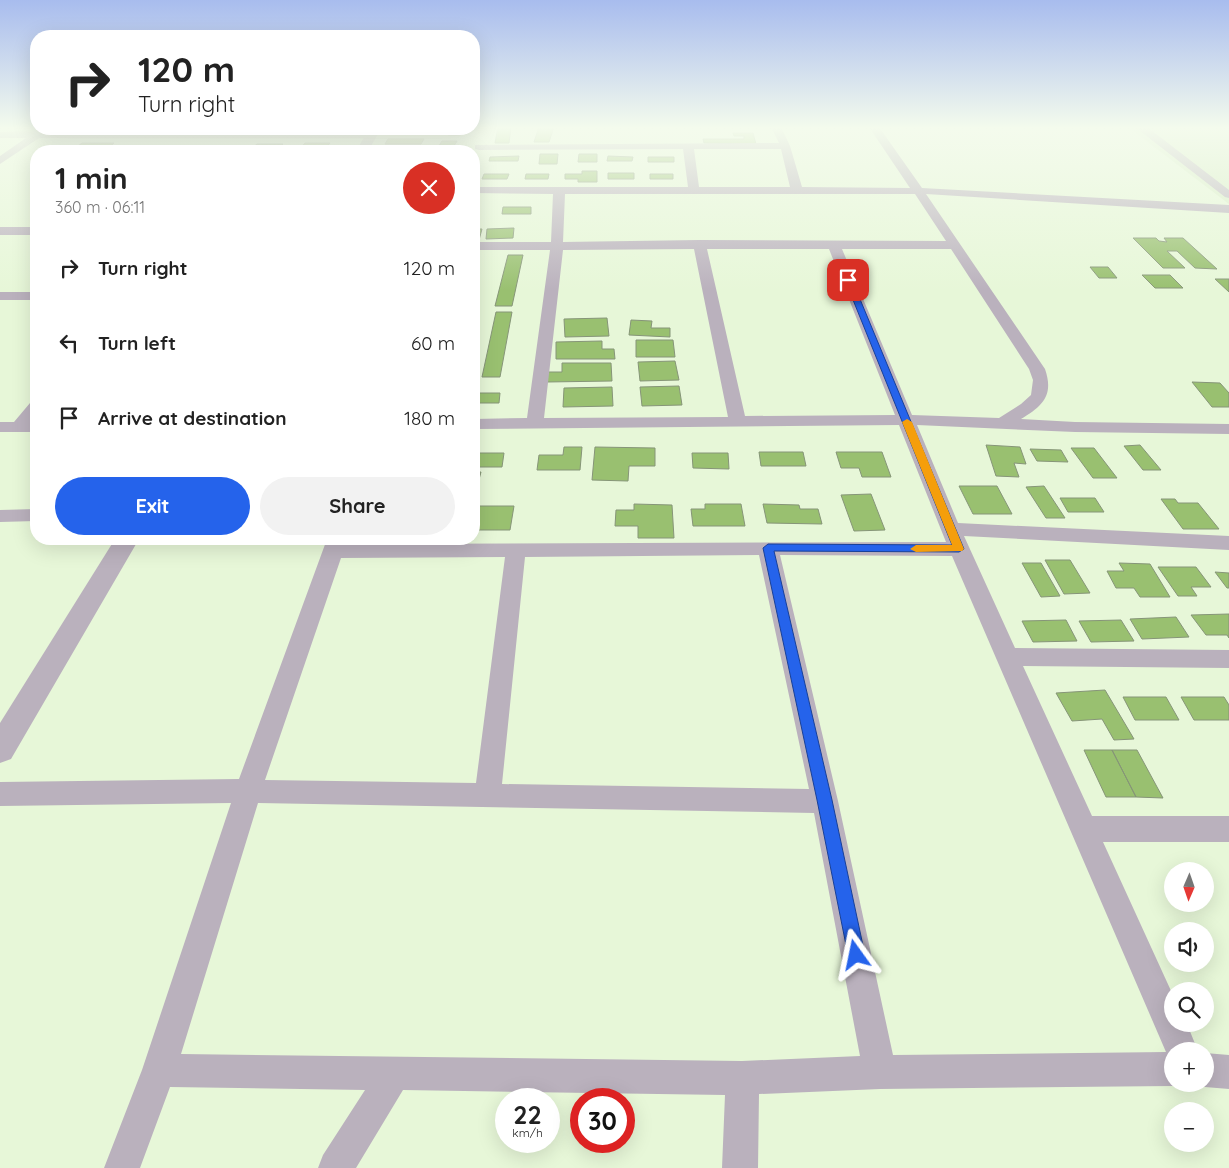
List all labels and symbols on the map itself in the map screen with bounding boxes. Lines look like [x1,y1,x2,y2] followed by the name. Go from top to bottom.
[827,259,869,301] pin
[1164,862,1214,912] north arrow
[829,928,881,980] position arrow
[570,1088,635,1153] speed limit sign: 30

